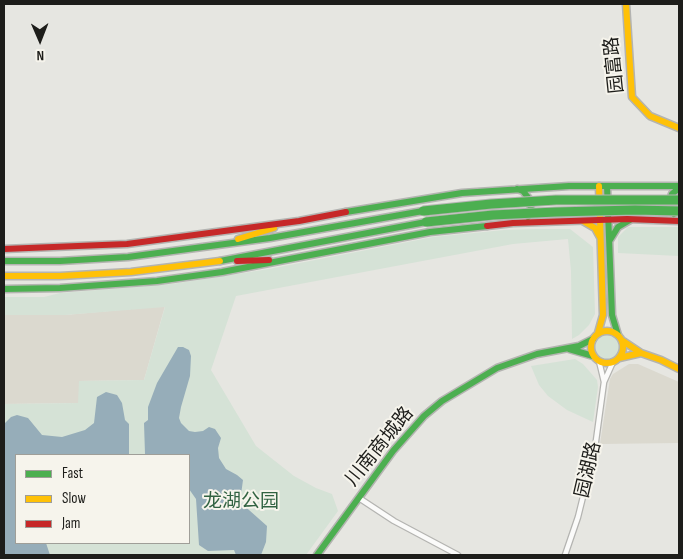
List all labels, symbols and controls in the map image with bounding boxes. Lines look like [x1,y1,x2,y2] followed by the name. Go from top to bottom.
[15,15,65,65] north arrow
[601,35,629,95] street label: 园富路
[36,47,44,64] text: N
[341,403,419,491] street label: 川南商城路
[571,440,607,500] street label: 园湖路
[15,454,190,544] legend
[62,464,83,483] text: Fast
[62,489,86,508] text: Slow
[203,491,279,513] park label: 龙湖公园
[62,514,80,533] text: Jam

